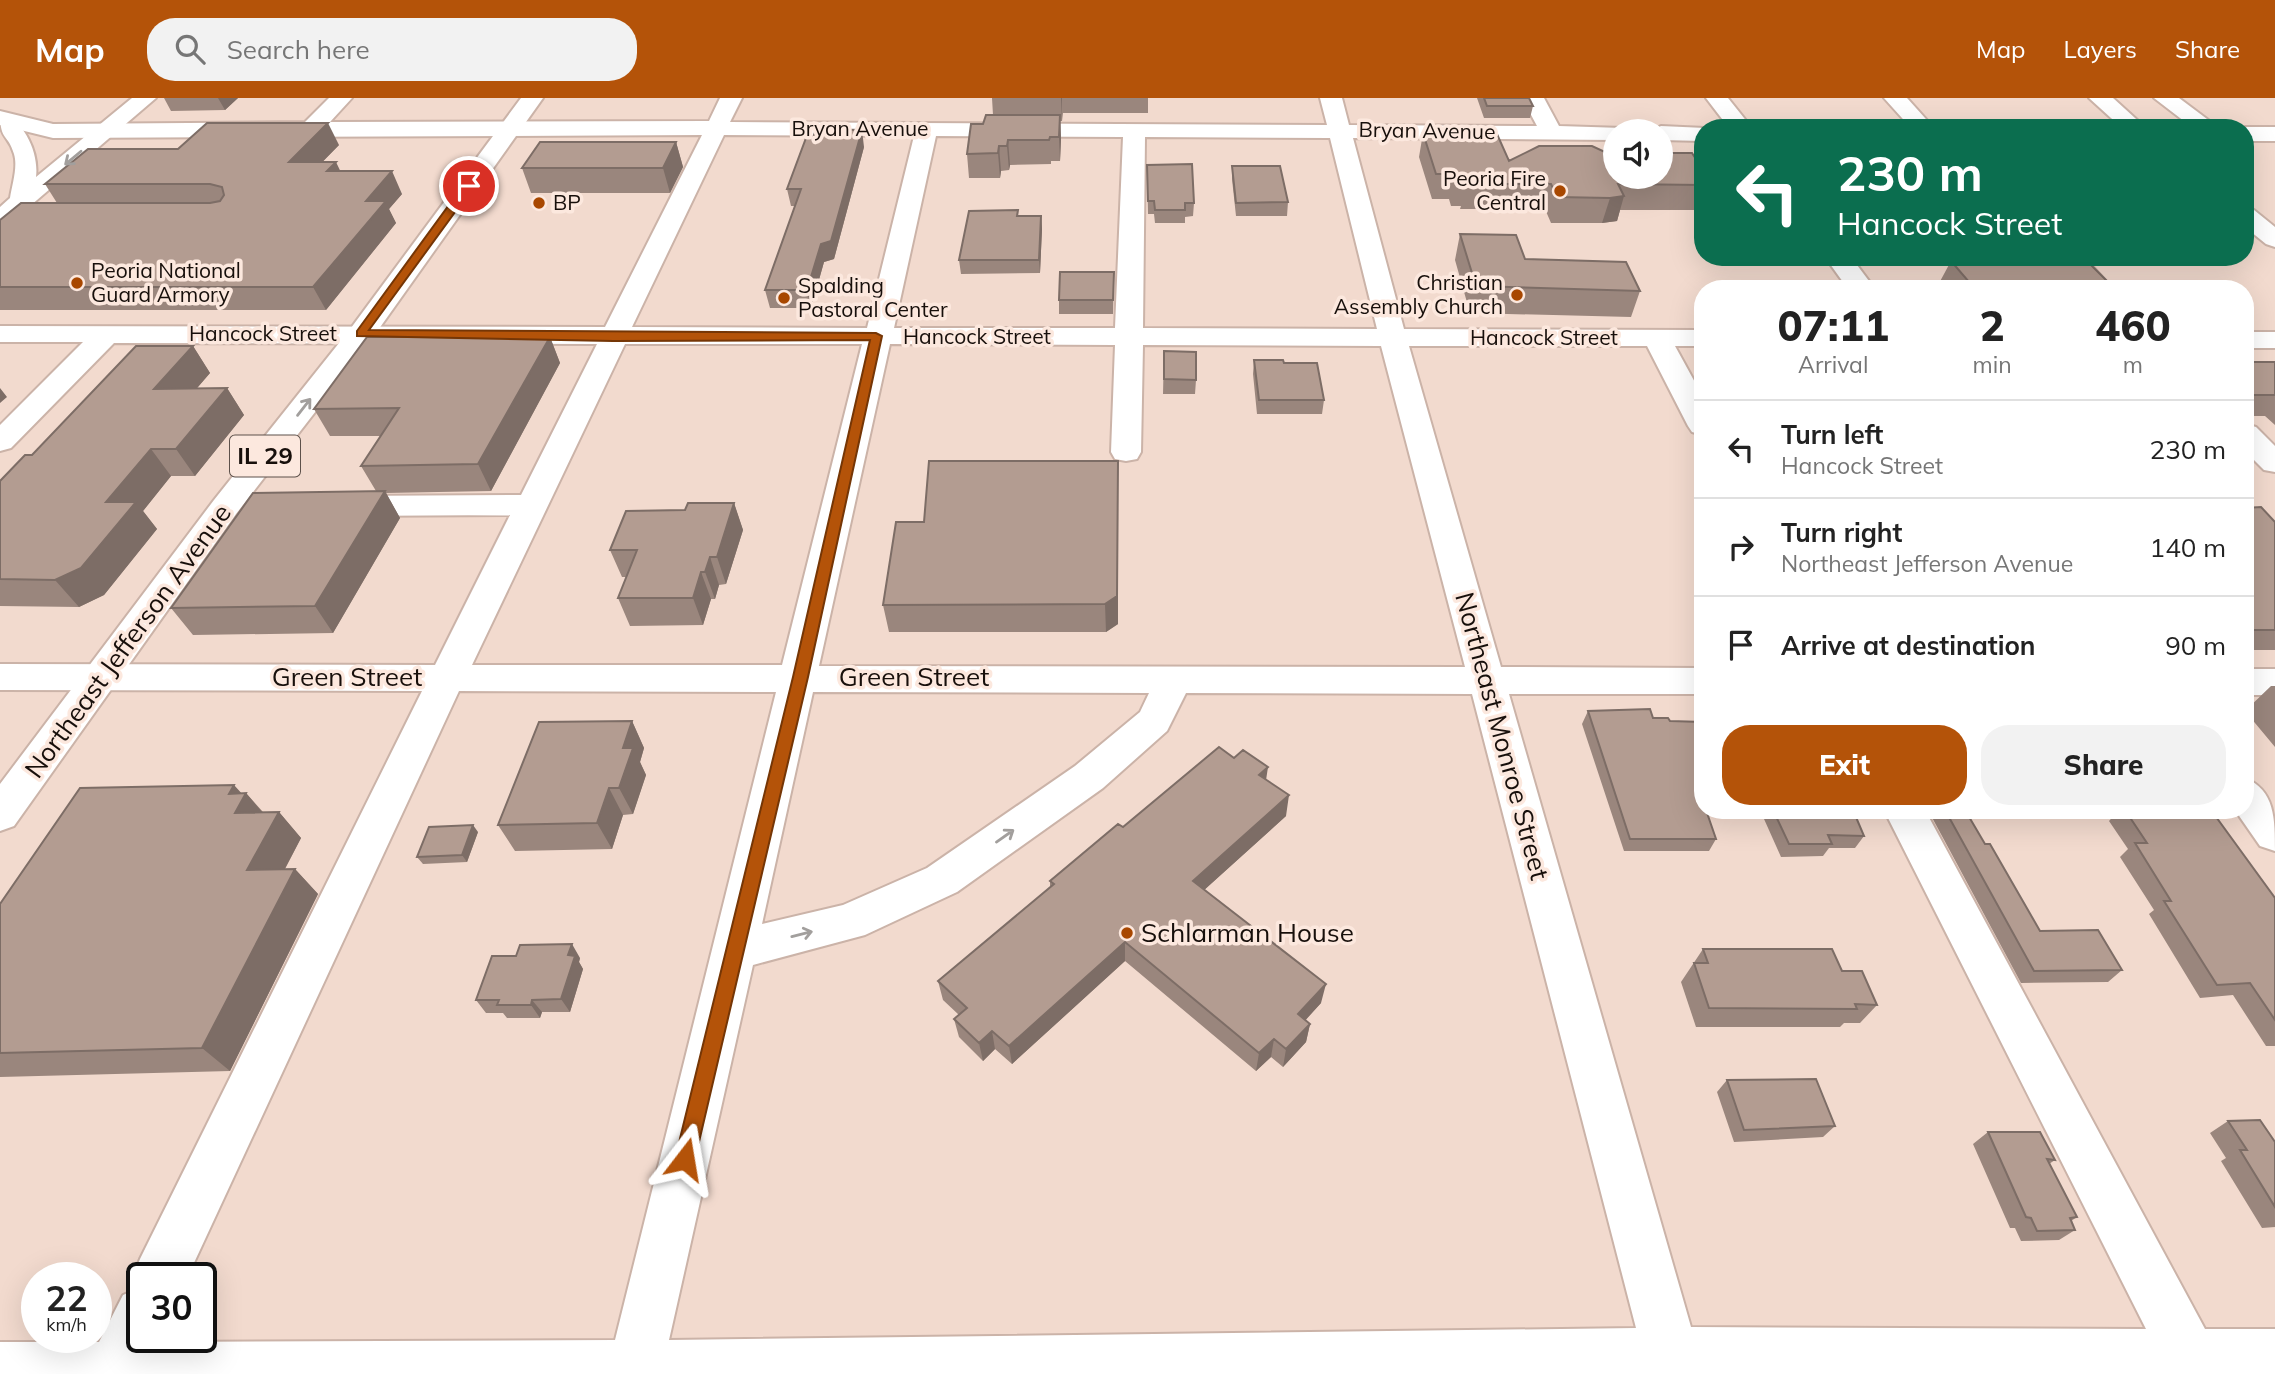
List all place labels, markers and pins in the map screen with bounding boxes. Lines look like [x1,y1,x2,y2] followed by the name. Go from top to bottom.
[439,156,499,216] pin
[1443,165,1546,215] place label: Peoria Fire Central
[1552,183,1568,199] marker: Peoria Fire Central
[553,189,581,215] place label: BP
[531,195,547,211] marker: BP
[91,257,241,307] place label: Peoria National Guard Armory
[1334,269,1503,319] place label: Christian Assembly Church
[798,272,948,322] place label: Spalding Pastoral Center
[69,275,85,291] marker: Peoria National Guard Armory
[1509,287,1525,303] marker: Christian Assembly Church
[776,290,792,306] marker: Spalding Pastoral Center
[1141,916,1354,949] place label: Schlarman House
[1119,925,1135,941] marker: Schlarman House

